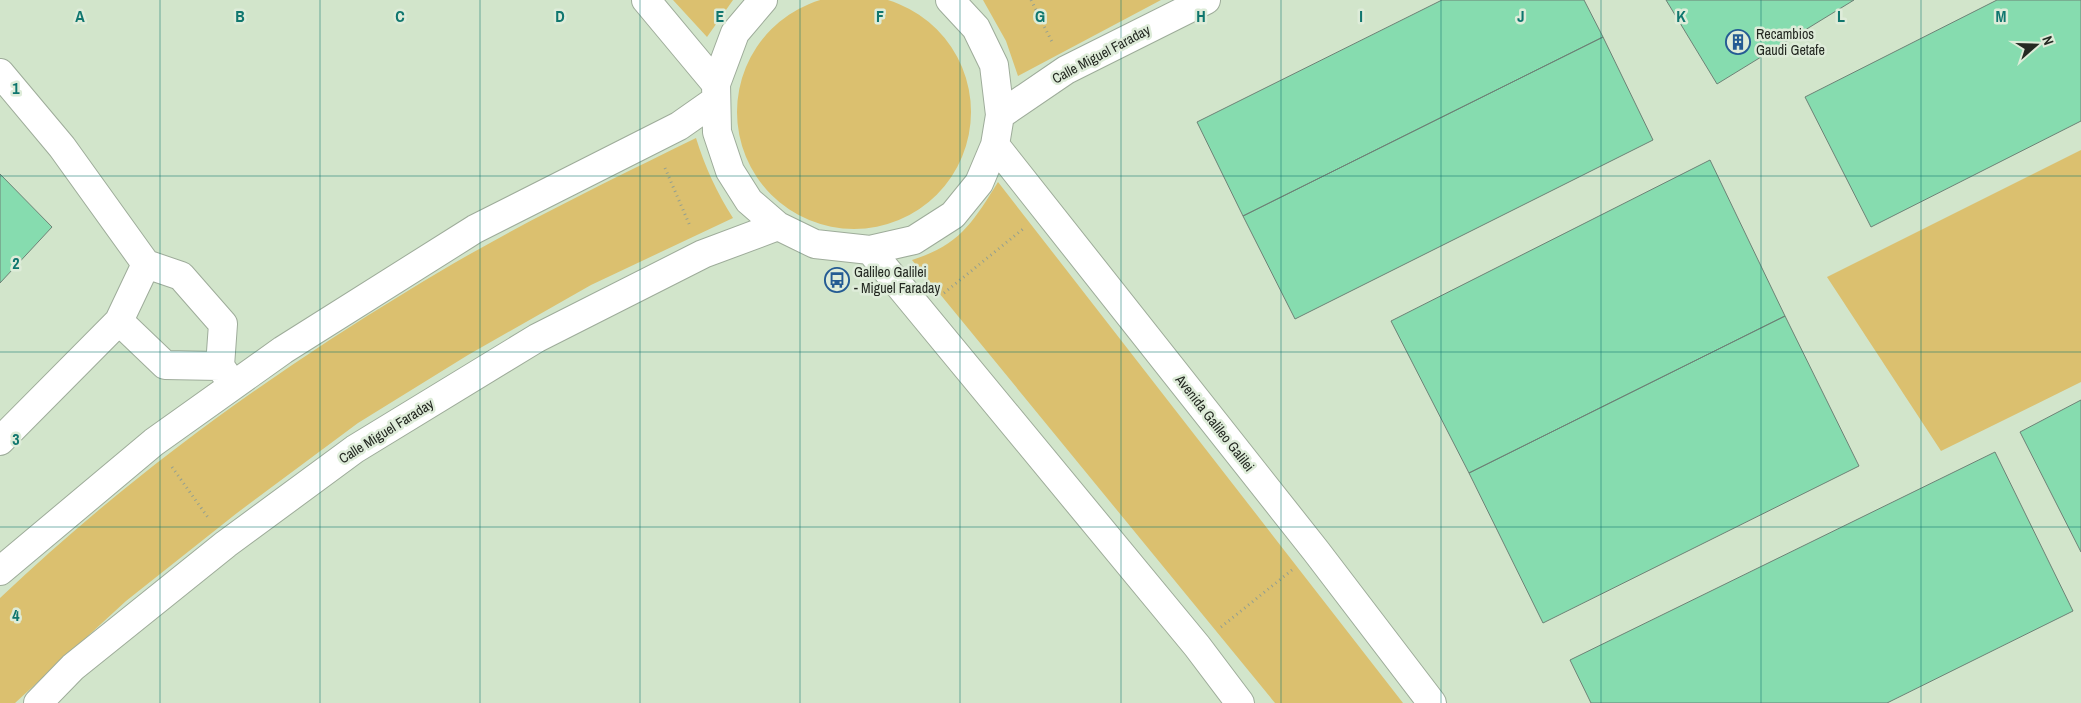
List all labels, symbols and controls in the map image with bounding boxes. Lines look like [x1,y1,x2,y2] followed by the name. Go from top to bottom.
[75,5,85,27] text: A
[235,5,245,27] text: B
[395,5,405,27] text: C
[555,5,565,27] text: D
[716,5,725,27] text: E
[876,5,884,27] text: F
[1035,5,1045,27] text: G
[1196,5,1206,27] text: H
[1359,5,1363,27] text: I
[1517,5,1525,27] text: J
[1676,5,1686,27] text: K
[1837,5,1845,27] text: L
[1996,5,2007,27] text: M
[1049,20,1153,87] street label: Calle Miguel Faraday
[2011,20,2061,70] north arrow
[1756,25,1825,59] place label: Recambios Gaudi Getafe
[1725,29,1751,55] building icon: Recambios Gaudi Getafe
[2038,34,2058,48] text: N
[12,77,20,99] text: 1
[12,252,20,274] text: 2
[854,263,940,297] place label: Galileo Galilei - Miguel Faraday
[824,267,850,293] bus stop icon: Galileo Galilei - Miguel Faraday
[1171,370,1258,475] street label: Avenida Galileo Galilei
[335,394,437,467] street label: Calle Miguel Faraday
[12,428,20,450] text: 3
[12,604,20,626] text: 4

